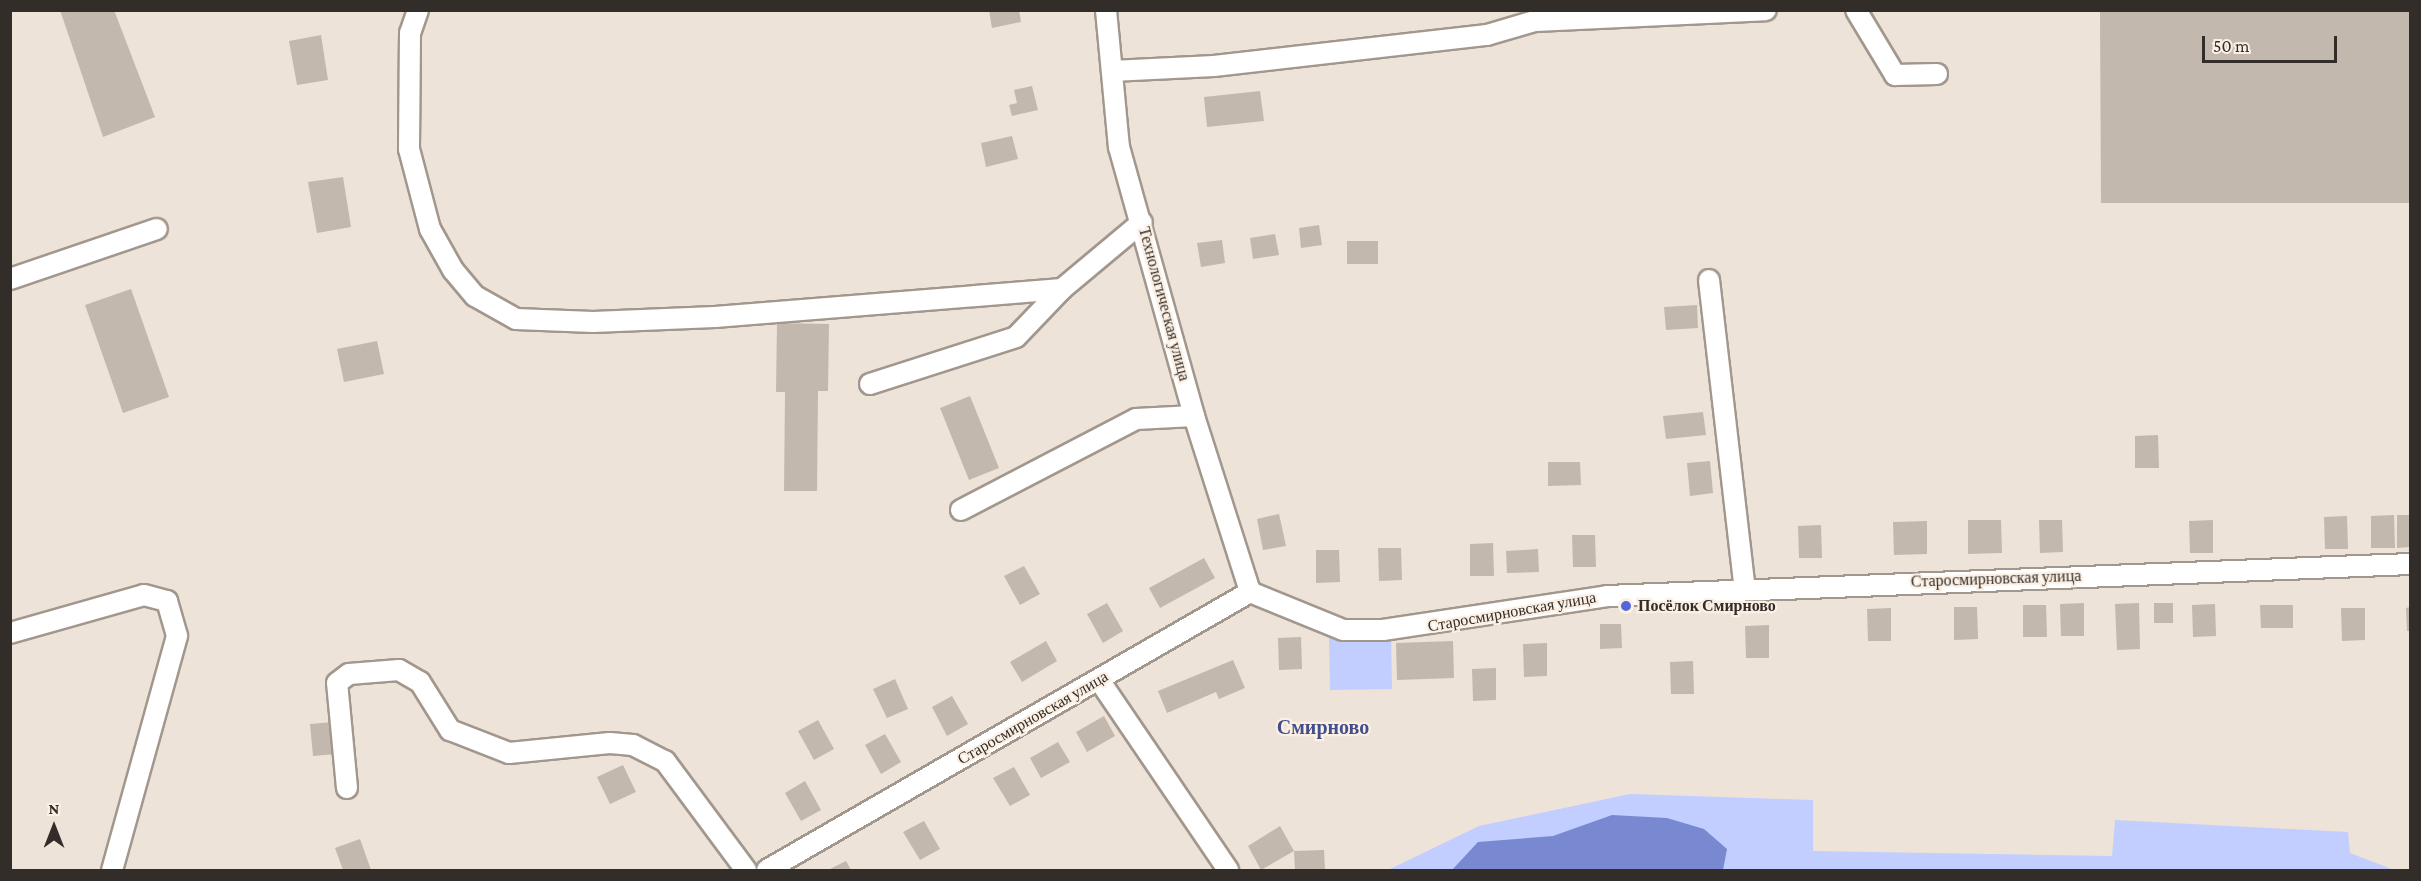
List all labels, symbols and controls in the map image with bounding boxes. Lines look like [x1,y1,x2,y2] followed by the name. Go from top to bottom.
[2205,24,2340,62] scale bar
[2213,36,2250,56] text: 50 m
[1134,225,1194,383] street label: Технологическая улица
[1910,566,2082,592] street label: Старосмирновская улица
[1426,588,1598,636] street label: Старосмирновская улица
[1638,596,1776,616] place label: Посёлок Смирново
[1619,599,1633,613] marker: Посёлок Смирново
[954,667,1112,769] street label: Старосмирновская улица
[1277,715,1369,739] district label: Смирново
[24,797,84,857] north arrow
[49,800,59,817] text: N

